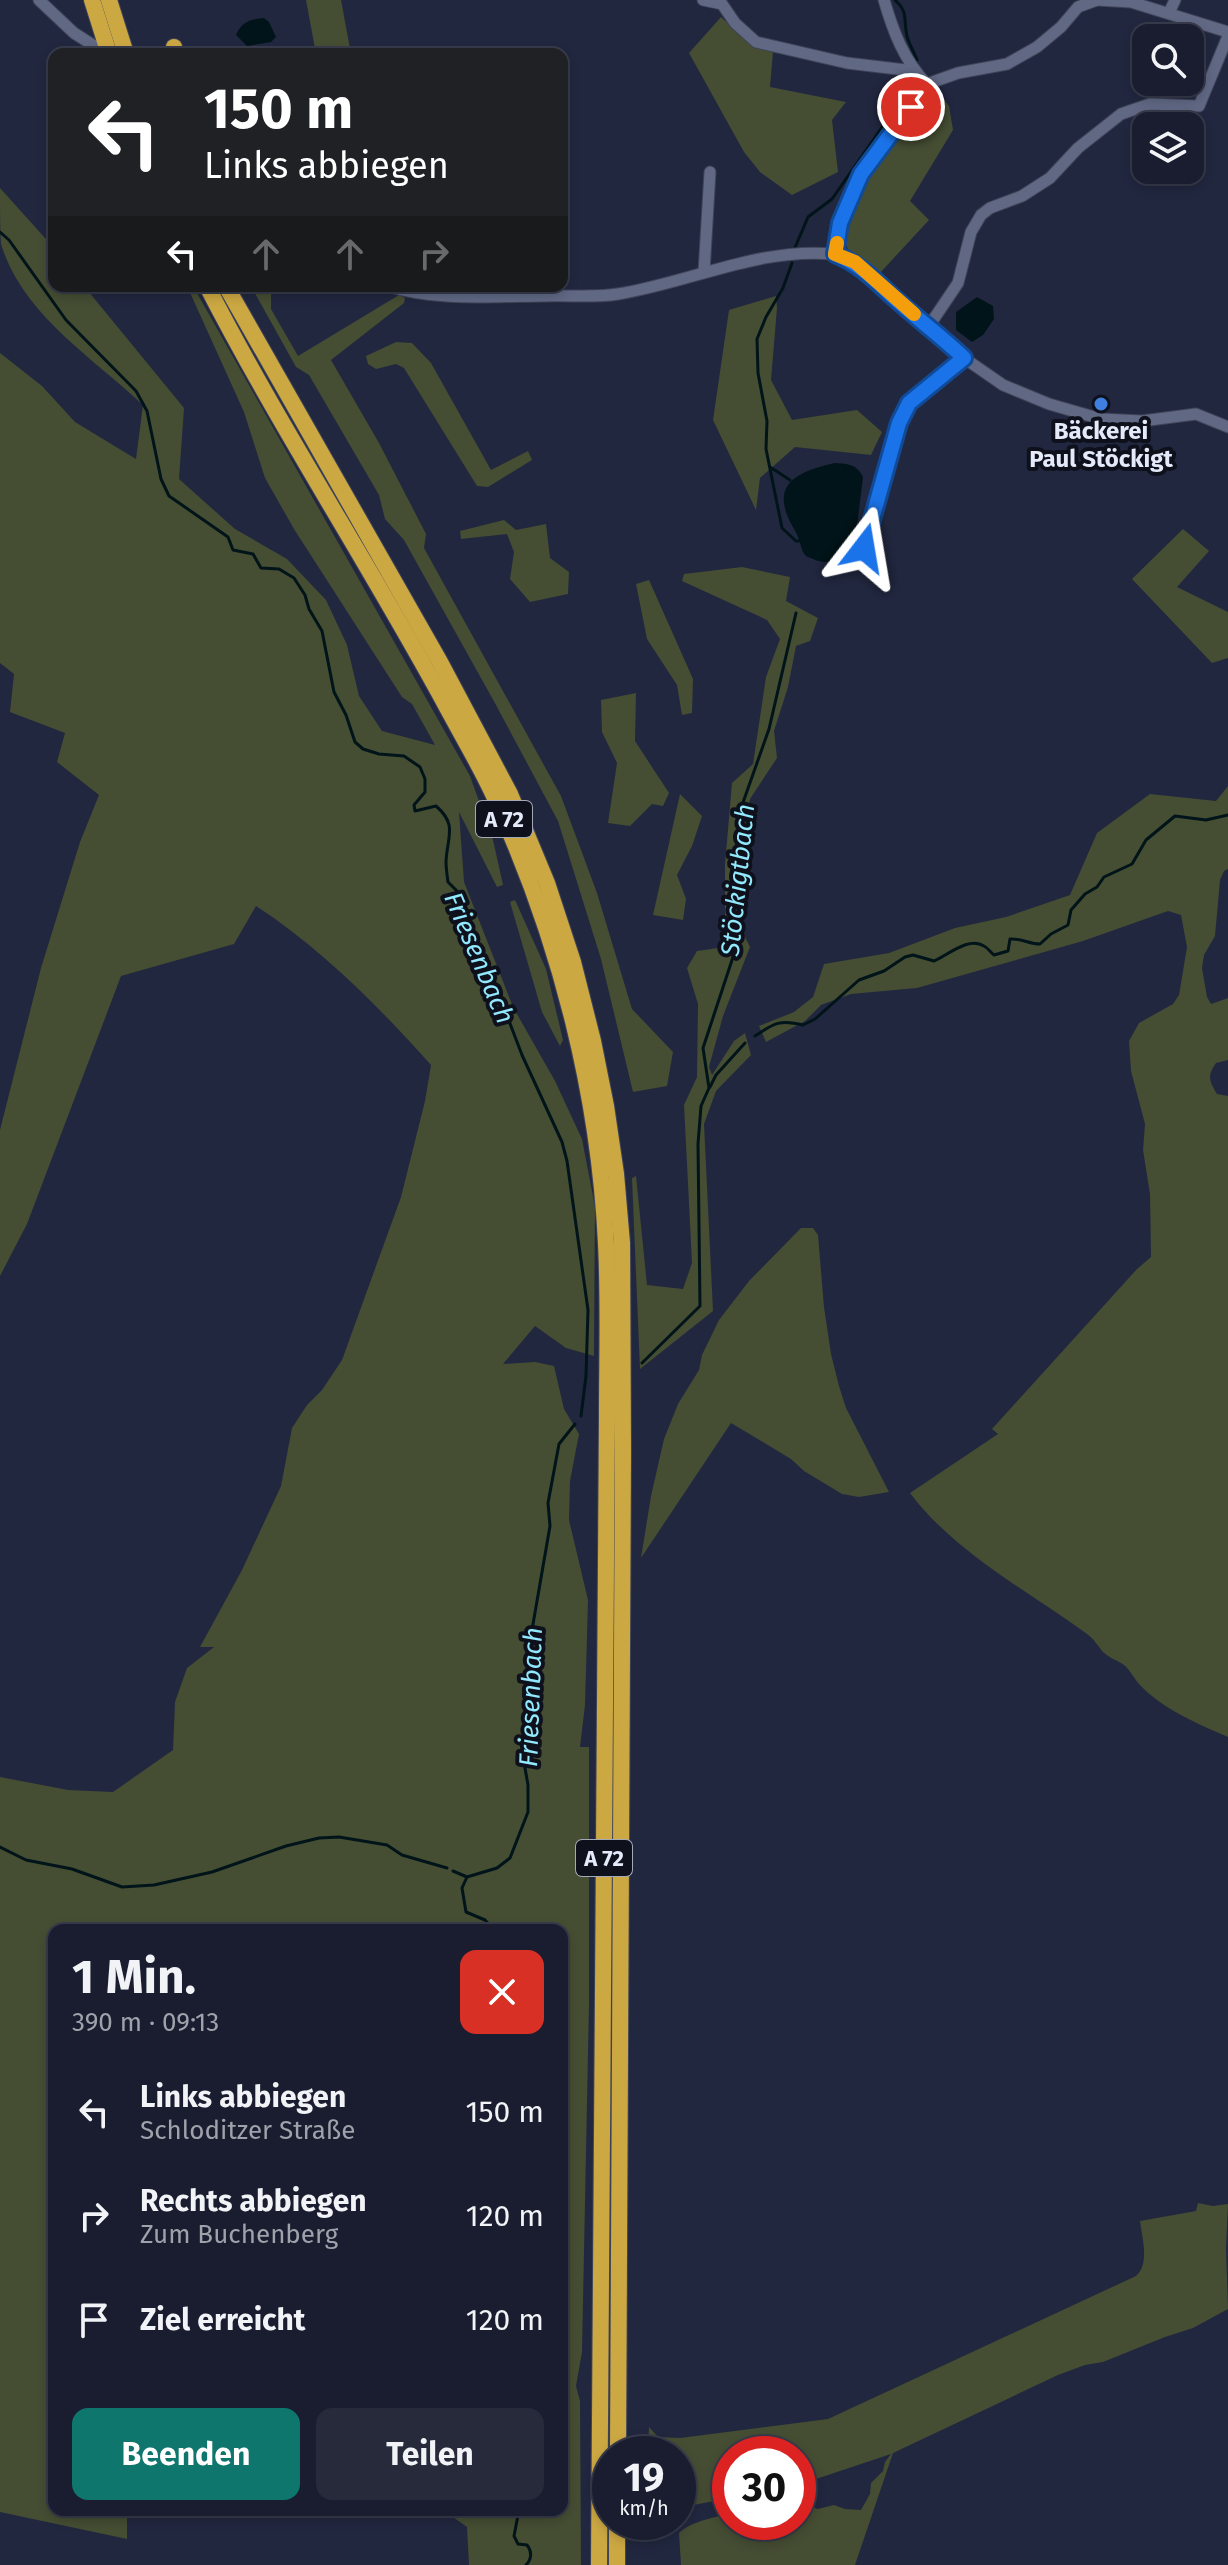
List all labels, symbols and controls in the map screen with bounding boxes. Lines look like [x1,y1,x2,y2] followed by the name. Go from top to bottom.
[1132,24,1204,184] map controls
[1132,24,1204,96] button: search
[877,73,945,141] pin
[204,76,353,143] text: 150 m
[72,80,176,184] icon: left
[889,85,933,129] icon: arrive
[1132,112,1204,184] button: layers
[204,144,449,188] text: Links abbiegen
[160,232,204,276] icon: left
[244,232,288,276] icon: ahead
[328,232,372,276] icon: ahead
[412,232,456,276] icon: right
[1092,395,1110,413] marker: Bäckerei Paul Stöckigt
[1029,417,1173,473] place label: Bäckerei Paul Stöckigt
[822,506,906,590] position arrow
[476,801,532,837] road number: A 72
[714,802,761,959] water label: Stöckigtbach
[437,887,521,1029] water label: Friesenbach
[513,1626,549,1768] water label: Friesenbach
[576,1840,632,1876] road number: A 72
[72,1948,196,2006] text: 1 Min.
[460,1950,544,2034] button: close
[72,2007,219,2038] text: 390 m · 09:13
[140,2079,346,2115] text: Links abbiegen
[72,2090,116,2134] icon: left
[466,2094,544,2130] text: 150 m
[140,2115,355,2146] text: Schloditzer Straße
[140,2183,367,2219] text: Rechts abbiegen
[72,2194,116,2238] icon: right
[466,2198,544,2234] text: 120 m
[140,2219,338,2250] text: Zum Buchenberg
[72,2298,116,2342] icon: arrive
[140,2302,305,2338] text: Ziel erreicht
[466,2302,544,2338] text: 120 m
[72,2408,300,2500] button: Beenden
[316,2408,544,2500] button: Teilen
[712,2436,816,2540] speed limit sign: 30
[624,2454,664,2502] text: 19
[619,2496,669,2520] text: km/h

